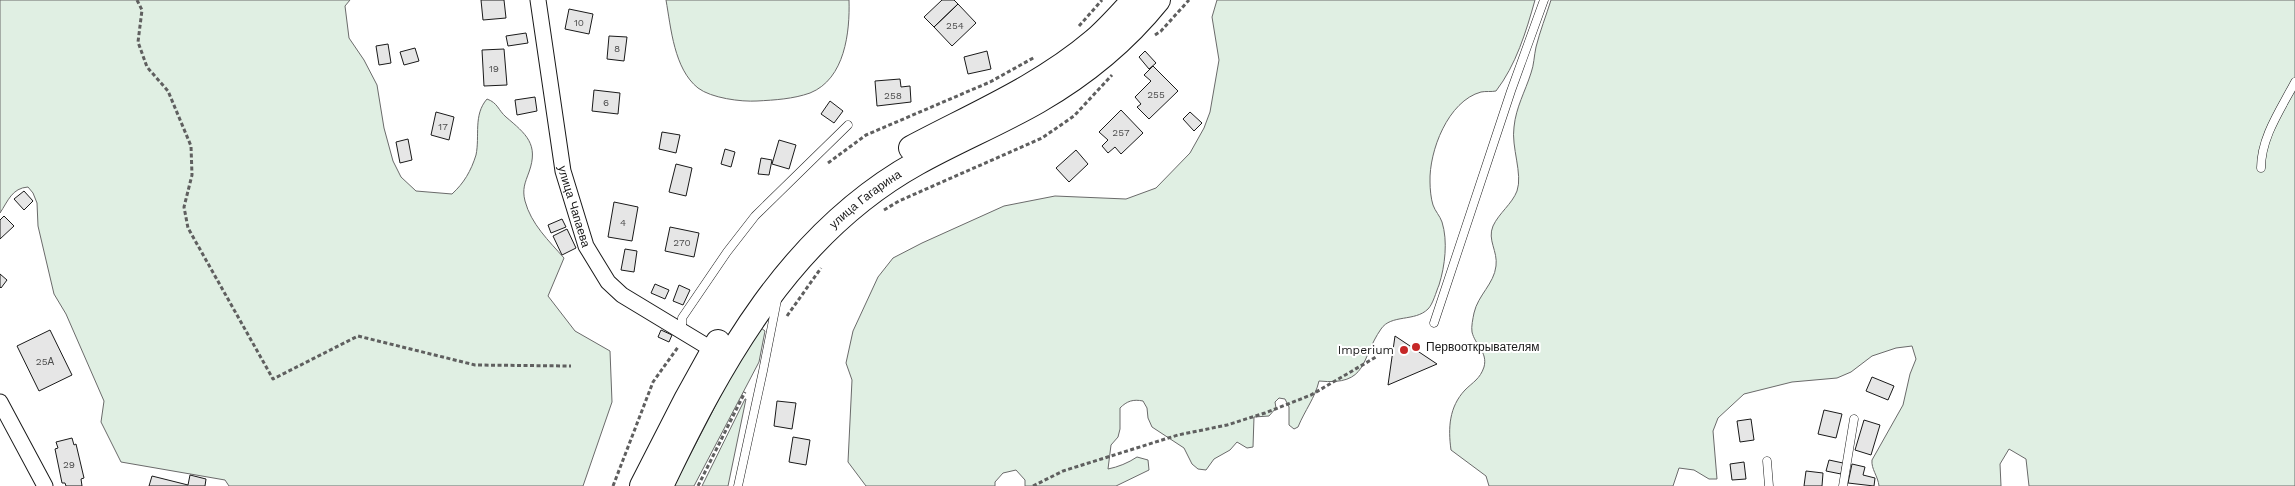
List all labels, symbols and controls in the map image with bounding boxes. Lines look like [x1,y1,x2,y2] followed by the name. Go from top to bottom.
[574,17,584,28] house number: 10
[946,20,964,31] house number: 254
[614,43,620,54] house number: 8
[489,63,499,74] house number: 19
[1147,89,1165,100] house number: 255
[884,90,902,101] house number: 258
[603,97,609,108] house number: 6
[438,121,448,132] house number: 17
[1112,127,1130,138] house number: 257
[555,165,593,249] street label: улица Чапаева
[827,167,904,231] street label: улица Гагарина
[620,217,626,228] house number: 4
[673,237,691,248] house number: 270
[1426,340,1539,354] place label: Первооткрывателям
[1410,341,1422,353] marker: Первооткрывателям
[1338,343,1394,357] place label: Imperium
[1398,344,1410,356] marker: Imperium
[36,356,54,367] house number: 25А
[63,459,75,470] house number: 29

